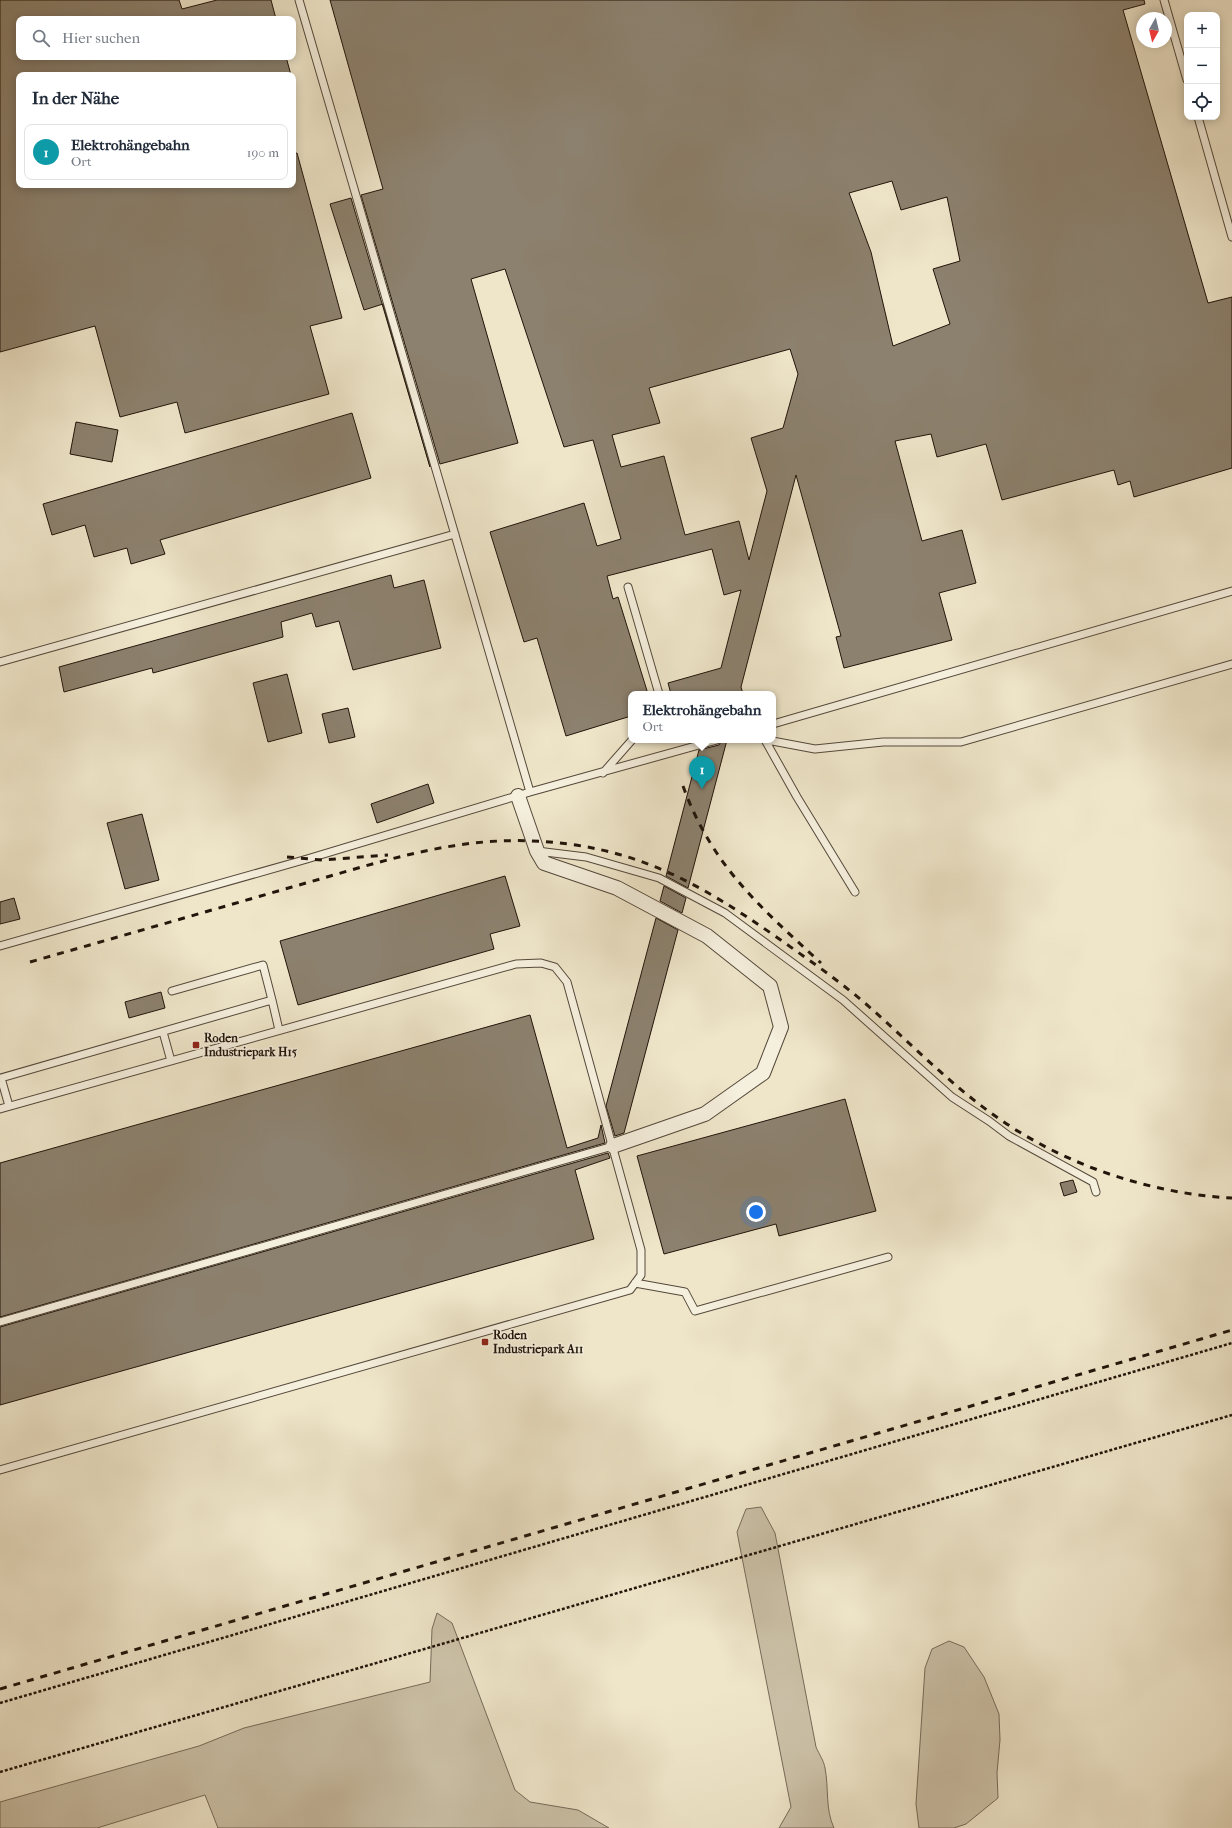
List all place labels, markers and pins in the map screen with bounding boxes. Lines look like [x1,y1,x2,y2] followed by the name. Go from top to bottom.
[689,756,715,789] pin: 1
[204,1031,298,1060] place label: Roden Industriepark H15
[191,1040,201,1050] marker: Roden Industriepark H15
[493,1328,583,1357] place label: Roden Industriepark A11
[480,1337,490,1347] marker: Roden Industriepark A11

